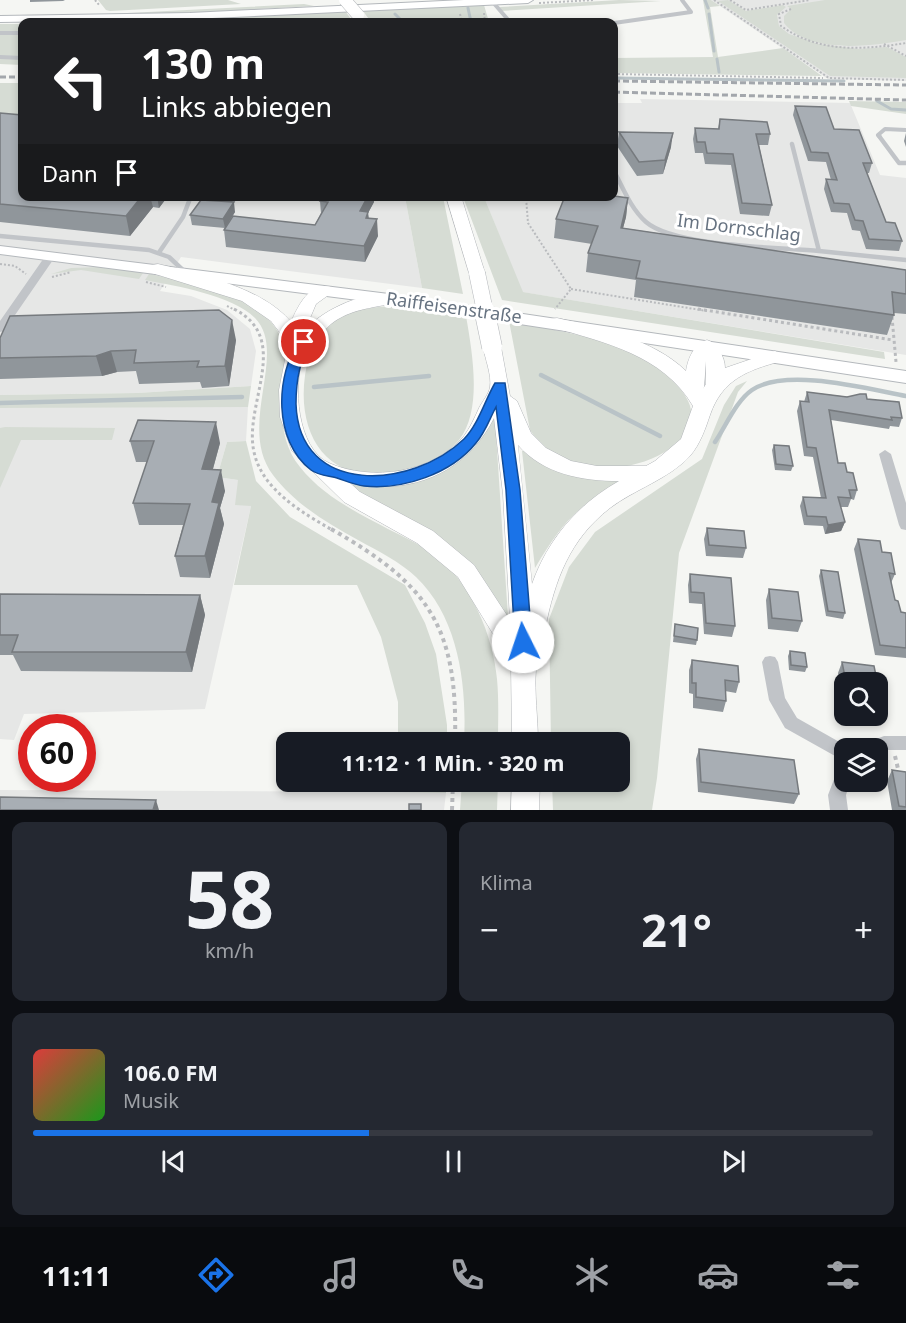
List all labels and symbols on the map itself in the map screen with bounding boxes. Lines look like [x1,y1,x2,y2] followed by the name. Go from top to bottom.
[676,208,802,246] street label: Im Dornschlag
[385,286,524,328] street label: Raiffeisenstraße
[278,316,329,367] pin
[491,610,555,674] position arrow
[18,714,96,792] speed limit sign: 60

